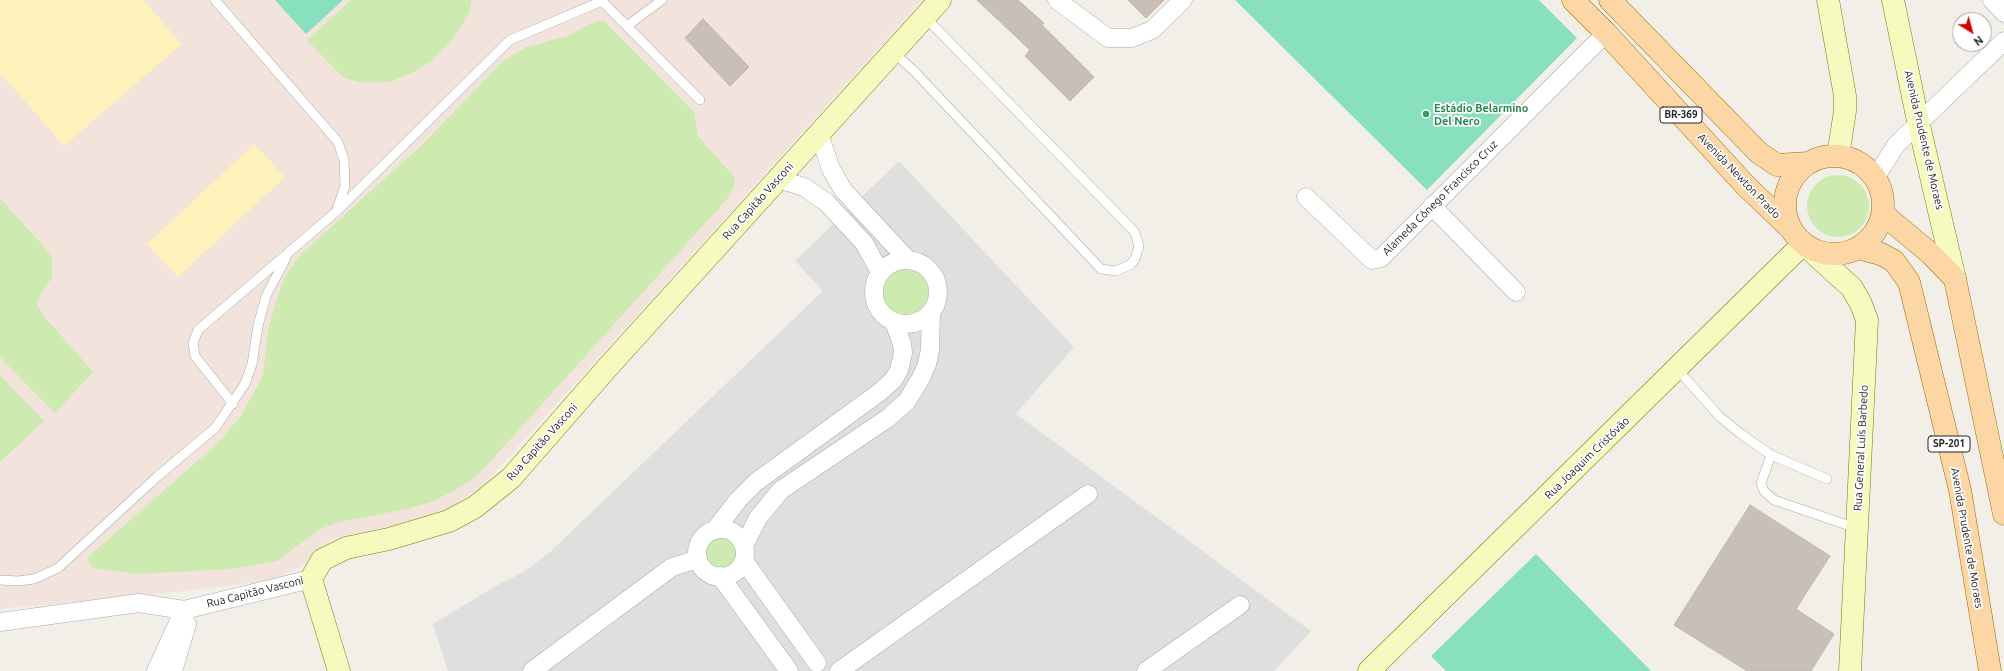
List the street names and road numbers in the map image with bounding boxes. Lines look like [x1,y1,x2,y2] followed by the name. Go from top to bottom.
[1902,69,1946,211] street label: Avenida Prudente de Moraes
[1660,107,1702,123] road number: BR-369
[1695,131,1783,221] street label: Avenida Newton Prado
[1380,138,1500,258] street label: Alameda Cônego Francisco Cruz
[720,160,796,242] street label: Rua Capitão Vasconi
[1851,385,1871,511] street label: Rua General Luís Barbedo
[504,401,580,483] street label: Rua Capitão Vasconi
[1542,414,1632,502] street label: Rua Joaquim Cristóvão
[1928,436,1970,452] road number: SP-201
[1948,467,1986,609] street label: Avenida Prudente de Moraes
[205,574,305,610] street label: Rua Capitão Vasconi

